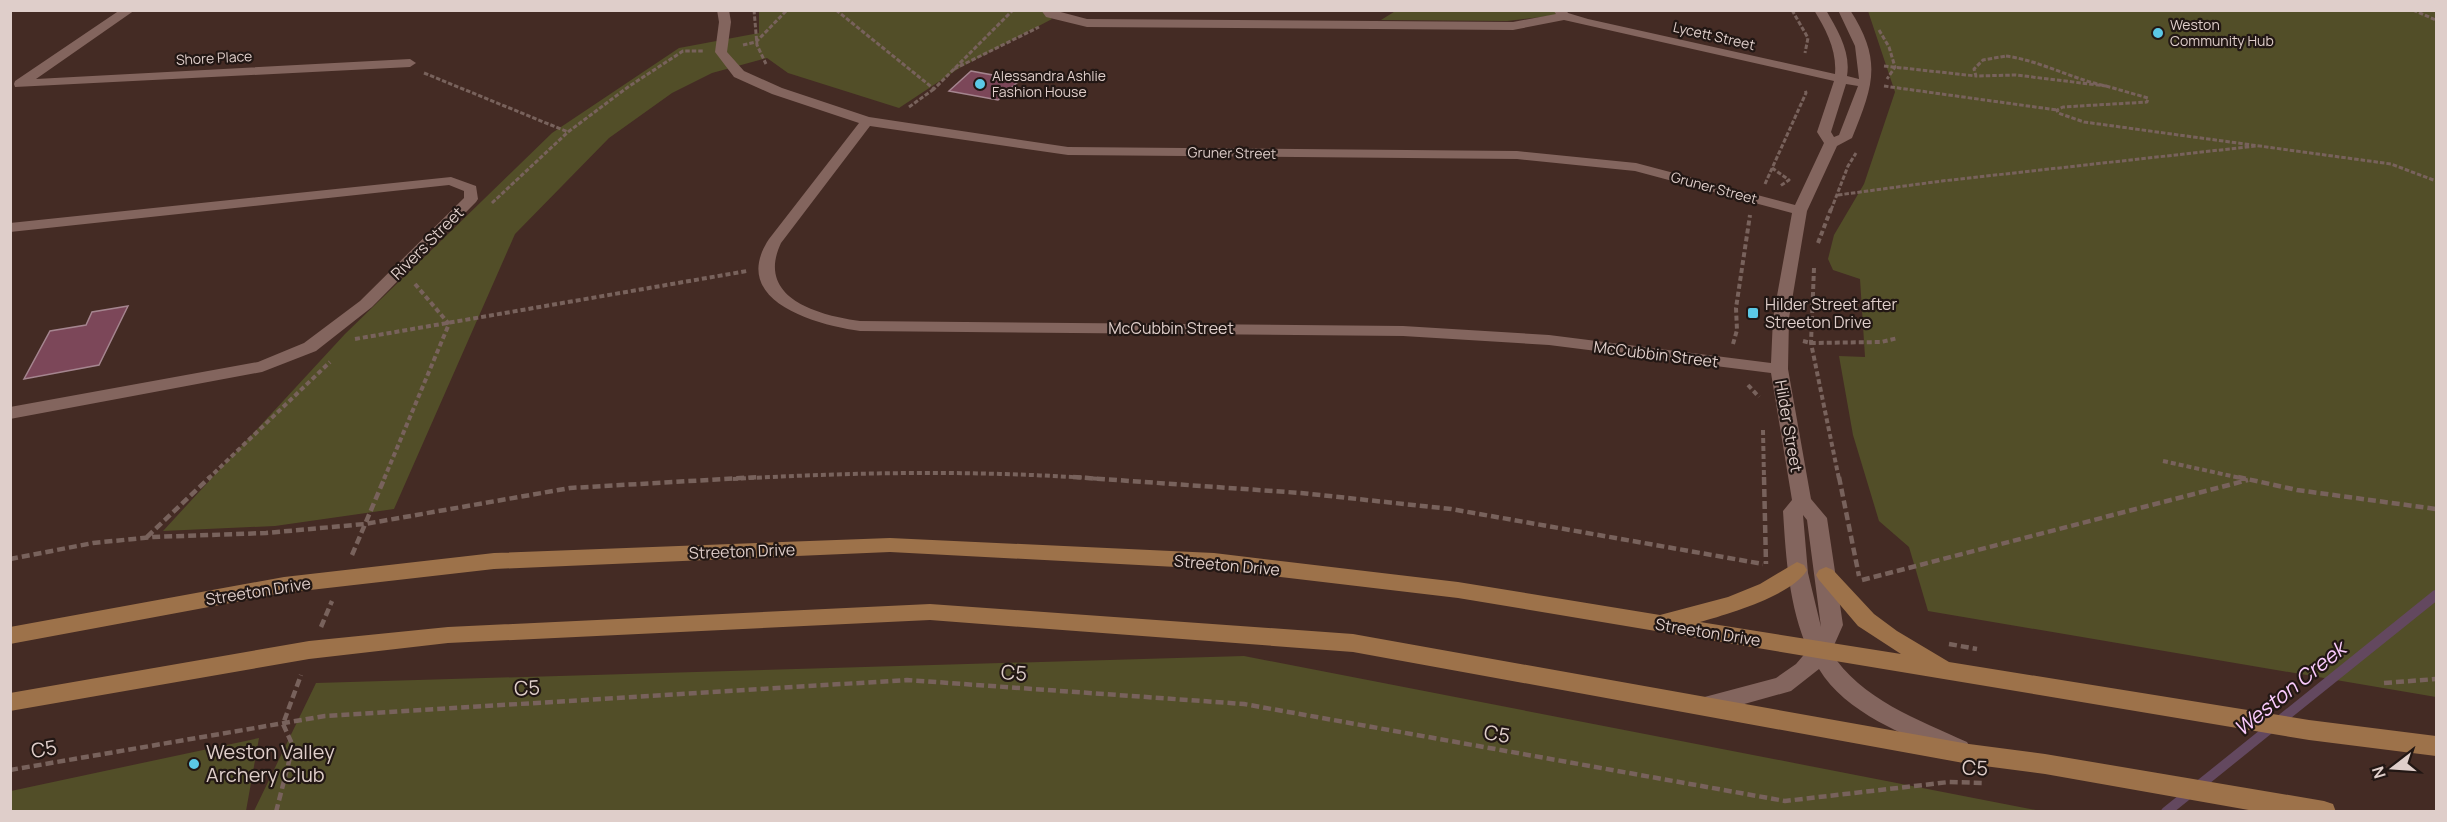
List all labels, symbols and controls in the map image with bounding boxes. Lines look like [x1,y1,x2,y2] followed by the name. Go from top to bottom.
[2170,15,2274,50] place label: Weston Community Hub
[1671,17,1757,54] street label: Lycett Street
[2151,26,2165,40] marker: Weston Community Hub
[175,46,253,69] street label: Shore Place
[992,66,1106,101] place label: Alessandra Ashlie Fashion House
[973,77,987,91] marker: Alessandra Ashlie Fashion House
[1188,142,1277,163] street label: Gruner Street
[1669,167,1760,208] street label: Gruner Street
[386,202,468,284] street label: Rivers Street
[1765,293,1897,333] place label: Hilder Street after Streeton Drive
[1746,306,1760,320] marker: Hilder Street after Streeton Drive
[1108,317,1234,339] street label: McCubbin Street
[1592,335,1720,373] street label: McCubbin Street
[1770,378,1808,474] street label: Hilder Street
[689,538,795,564] street label: Streeton Drive
[1173,549,1281,581] street label: Streeton Drive
[204,572,312,610] street label: Streeton Drive
[1654,613,1762,651] street label: Streeton Drive
[2228,633,2353,742] water label: Weston Creek
[1000,658,1028,687] street label: C5
[513,673,541,702] street label: C5
[1482,718,1512,749] street label: C5
[29,733,59,764] street label: C5
[206,738,335,788] place label: Weston Valley Archery Club
[2363,738,2423,798] north arrow
[1962,754,1988,781] street label: C5
[187,757,201,771] marker: Weston Valley Archery Club
[2366,764,2391,781] text: N

